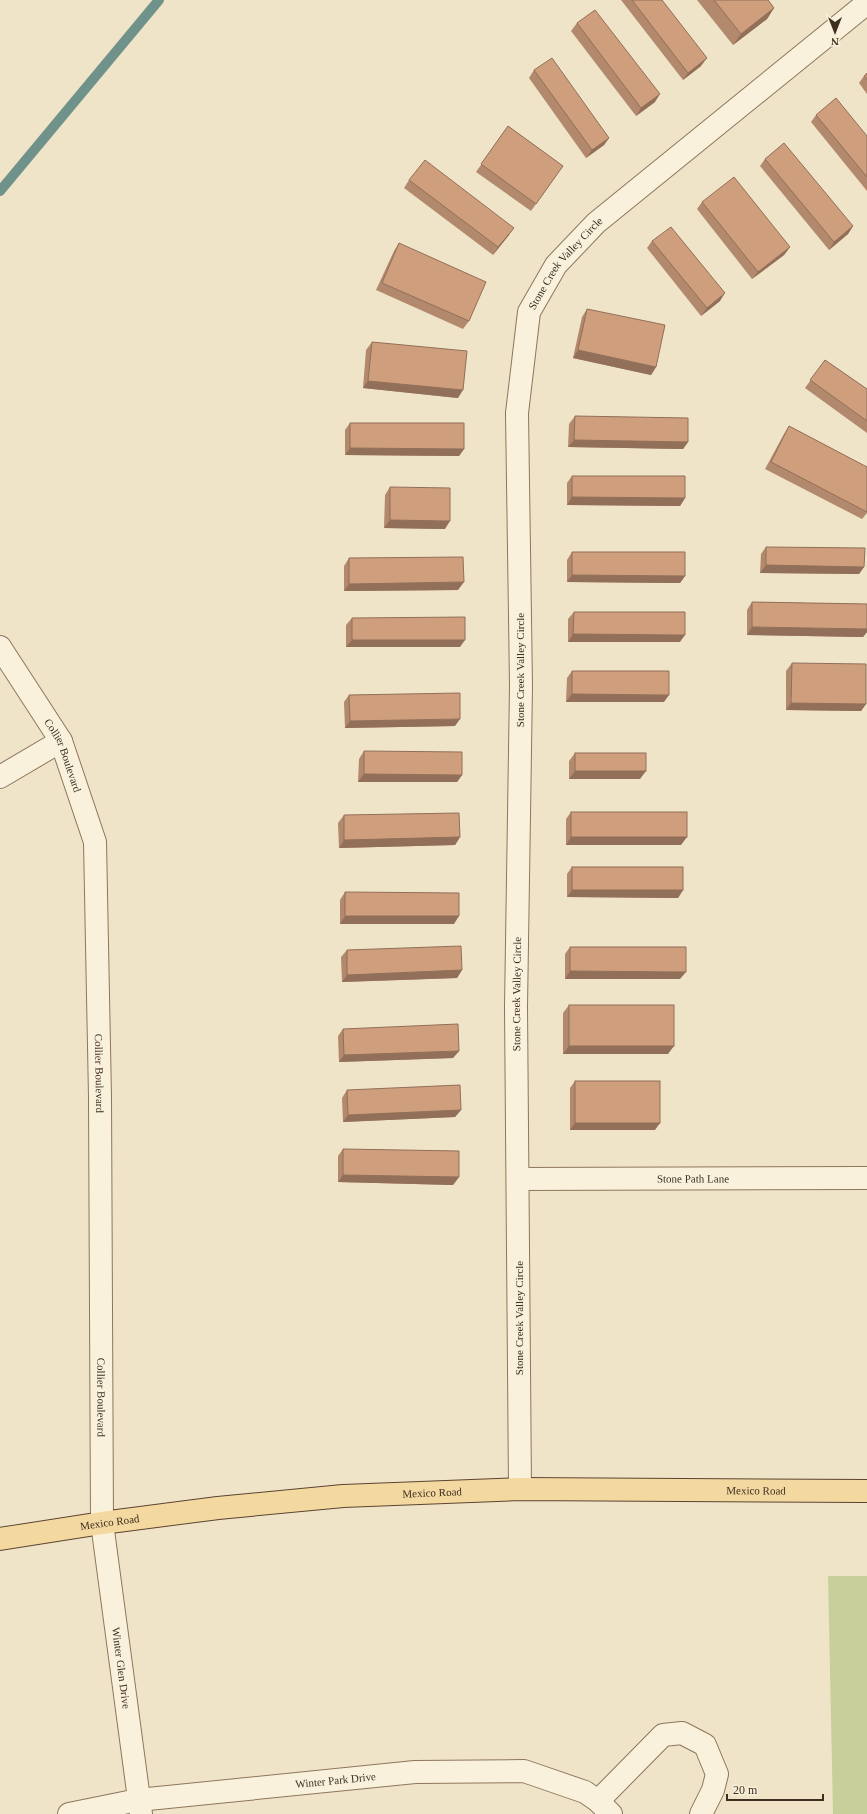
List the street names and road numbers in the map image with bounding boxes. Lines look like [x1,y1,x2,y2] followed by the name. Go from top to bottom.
[526,214,605,312] street label: Stone Creek Valley Circle
[514,613,526,727] street label: Stone Creek Valley Circle
[42,716,84,794] street label: Collier Boulevard
[510,937,523,1051] street label: Stone Creek Valley Circle
[93,1034,106,1113] street label: Collier Boulevard
[657,1172,729,1185] street label: Stone Path Lane
[513,1261,525,1375] street label: Stone Creek Valley Circle
[95,1358,108,1437] street label: Collier Boulevard
[726,1484,786,1497] street label: Mexico Road
[402,1485,463,1500] street label: Mexico Road
[79,1512,141,1532] street label: Mexico Road
[110,1627,133,1710] street label: Winter Glen Drive
[295,1770,377,1790] street label: Winter Park Drive

